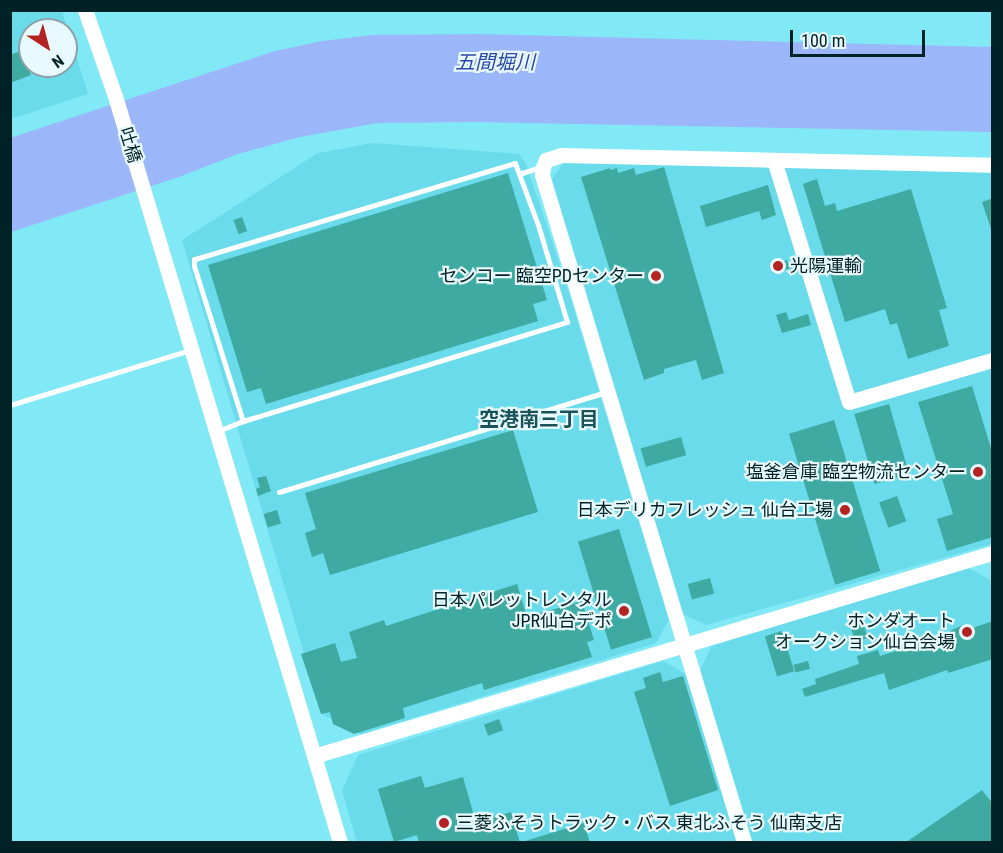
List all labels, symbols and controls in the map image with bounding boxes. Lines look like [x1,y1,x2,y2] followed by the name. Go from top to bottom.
[18,18,78,78] north arrow
[793,18,928,56] scale bar
[801,30,845,51] text: 100 m
[455,50,535,74] water label: 五間堀川
[48,51,67,72] text: N
[114,125,146,165] street label: 吐橋
[790,255,862,277] place label: 光陽運輸
[771,259,785,273] marker: 光陽運輸
[440,265,644,287] place label: センコー 臨空PDセンター
[649,269,663,283] marker: センコー 臨空PDセンター
[479,407,599,431] district label: 空港南三丁目
[746,461,966,483] place label: 塩釜倉庫 臨空物流センター
[971,465,985,479] marker: 塩釜倉庫 臨空物流センター
[577,499,833,521] place label: 日本デリカフレッシュ 仙台工場
[838,503,852,517] marker: 日本デリカフレッシュ 仙台工場
[432,590,612,632] place label: 日本パレットレンタル JPR仙台デポ
[617,604,631,618] marker: 日本パレットレンタル JPR仙台デポ
[775,611,955,654] place label: ホンダオート オークション仙台会場
[960,625,974,639] marker: ホンダオート オークション仙台会場
[456,812,842,834] place label: 三菱ふそうトラック・バス 東北ふそう 仙南支店
[437,816,451,830] marker: 三菱ふそうトラック・バス 東北ふそう 仙南支店

